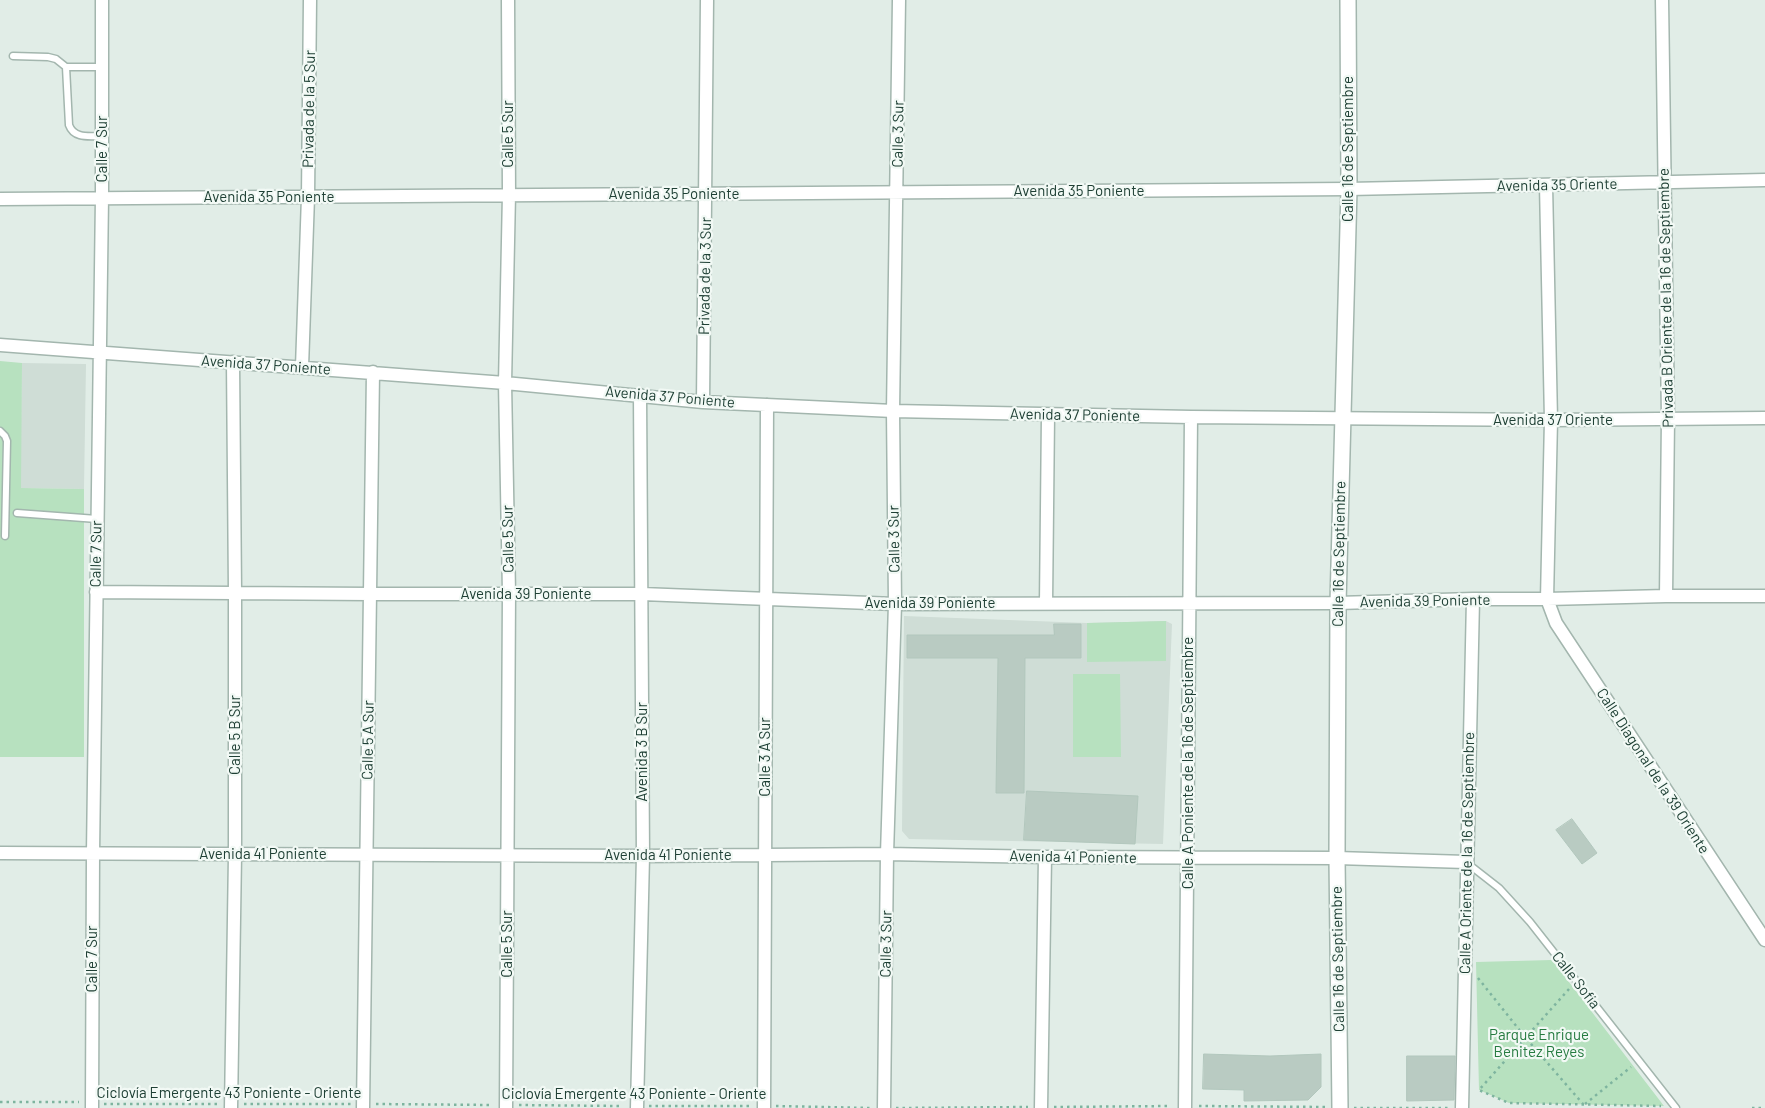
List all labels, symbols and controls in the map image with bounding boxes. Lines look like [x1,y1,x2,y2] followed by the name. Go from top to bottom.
[299,50,319,168] street label: Privada de la 5 Sur
[1339,76,1357,222] street label: Calle 16 de Septiembre
[499,100,517,168] street label: Calle 5 Sur
[888,100,908,168] street label: Calle 3 Sur
[93,116,111,182] street label: Calle 7 Sur
[1655,168,1677,428] street label: Privada B Oriente de la 16 de Septiembre
[1497,175,1617,195] street label: Avenida 35 Oriente
[1014,182,1144,200] street label: Avenida 35 Poniente
[609,185,739,203] street label: Avenida 35 Poniente
[204,188,334,206] street label: Avenida 35 Poniente
[695,217,715,335] street label: Privada de la 3 Sur
[200,351,332,379] street label: Avenida 37 Poniente
[604,382,736,412] street label: Avenida 37 Poniente
[1010,405,1140,425] street label: Avenida 37 Poniente
[1493,411,1613,429] street label: Avenida 37 Oriente
[1329,481,1349,627] street label: Calle 16 de Septiembre
[498,505,518,573] street label: Calle 5 Sur
[884,505,904,573] street label: Calle 3 Sur
[86,520,106,588] street label: Calle 7 Sur
[461,585,591,603] street label: Avenida 39 Poniente
[1359,591,1491,611] street label: Avenida 39 Poniente
[865,594,995,612] street label: Avenida 39 Poniente
[1179,637,1197,889] street label: Calle A Poniente de la 16 de Septiembre
[1593,685,1713,857] street label: Calle Diagonal de la 39 Oriente
[226,695,244,775] street label: Calle 5 B Sur
[358,700,378,780] street label: Calle 5 A Sur
[633,702,651,802] street label: Avenida 3 B Sur
[756,717,774,797] street label: Calle 3 A Sur
[1456,732,1478,974] street label: Calle A Oriente de la 16 de Septiembre
[199,845,327,863] street label: Avenida 41 Poniente
[604,846,732,864] street label: Avenida 41 Poniente
[1009,847,1137,867] street label: Avenida 41 Poniente
[1328,886,1348,1032] street label: Calle 16 de Septiembre
[498,910,516,978] street label: Calle 5 Sur
[876,910,896,978] street label: Calle 3 Sur
[83,926,101,992] street label: Calle 7 Sur
[1548,948,1604,1012] street label: Calle Sofía
[1489,1026,1589,1061] park label: Parque Enrique Benitez Reyes
[97,1084,361,1102] street label: Ciclovía Emergente 43 Poniente - Oriente
[502,1085,766,1103] street label: Ciclovía Emergente 43 Poniente - Oriente

